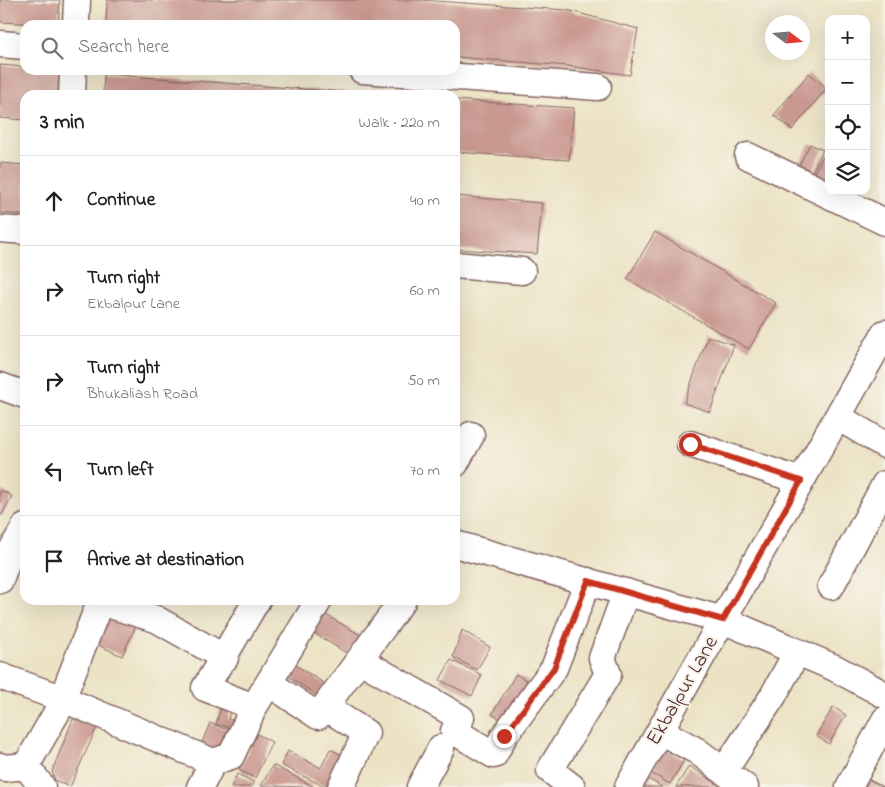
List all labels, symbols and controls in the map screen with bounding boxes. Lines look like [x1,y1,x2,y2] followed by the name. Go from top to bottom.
[765,15,810,60] north arrow
[825,15,870,195] map controls
[825,15,870,60] button: +
[20,20,460,75] search box
[38,34,66,62] icon: search
[78,34,169,61] text: Search here
[825,60,870,105] button: −
[825,105,870,150] button: locate
[40,108,84,138] text: 3 min
[359,111,440,135] text: Walk · 220 m
[825,150,870,195] button: layers
[40,187,68,215] icon: ahead
[87,187,155,214] text: Continue
[410,189,440,213] text: 40 m
[87,265,160,292] text: Turn right
[40,277,68,305] icon: right
[410,279,440,303] text: 60 m
[87,292,180,316] text: Ekbalpur Lane
[87,355,160,382] text: Turn right
[40,367,68,395] icon: right
[408,369,440,393] text: 50 m
[87,382,198,406] text: Bhukaliash Road
[679,433,702,456] route start
[40,457,68,485] icon: left
[87,457,154,484] text: Turn left
[410,459,440,483] text: 70 m
[40,547,68,575] icon: arrive
[87,547,244,574] text: Arrive at destination
[640,630,727,751] street label: Ekbalpur Lane
[493,725,516,748] route end

